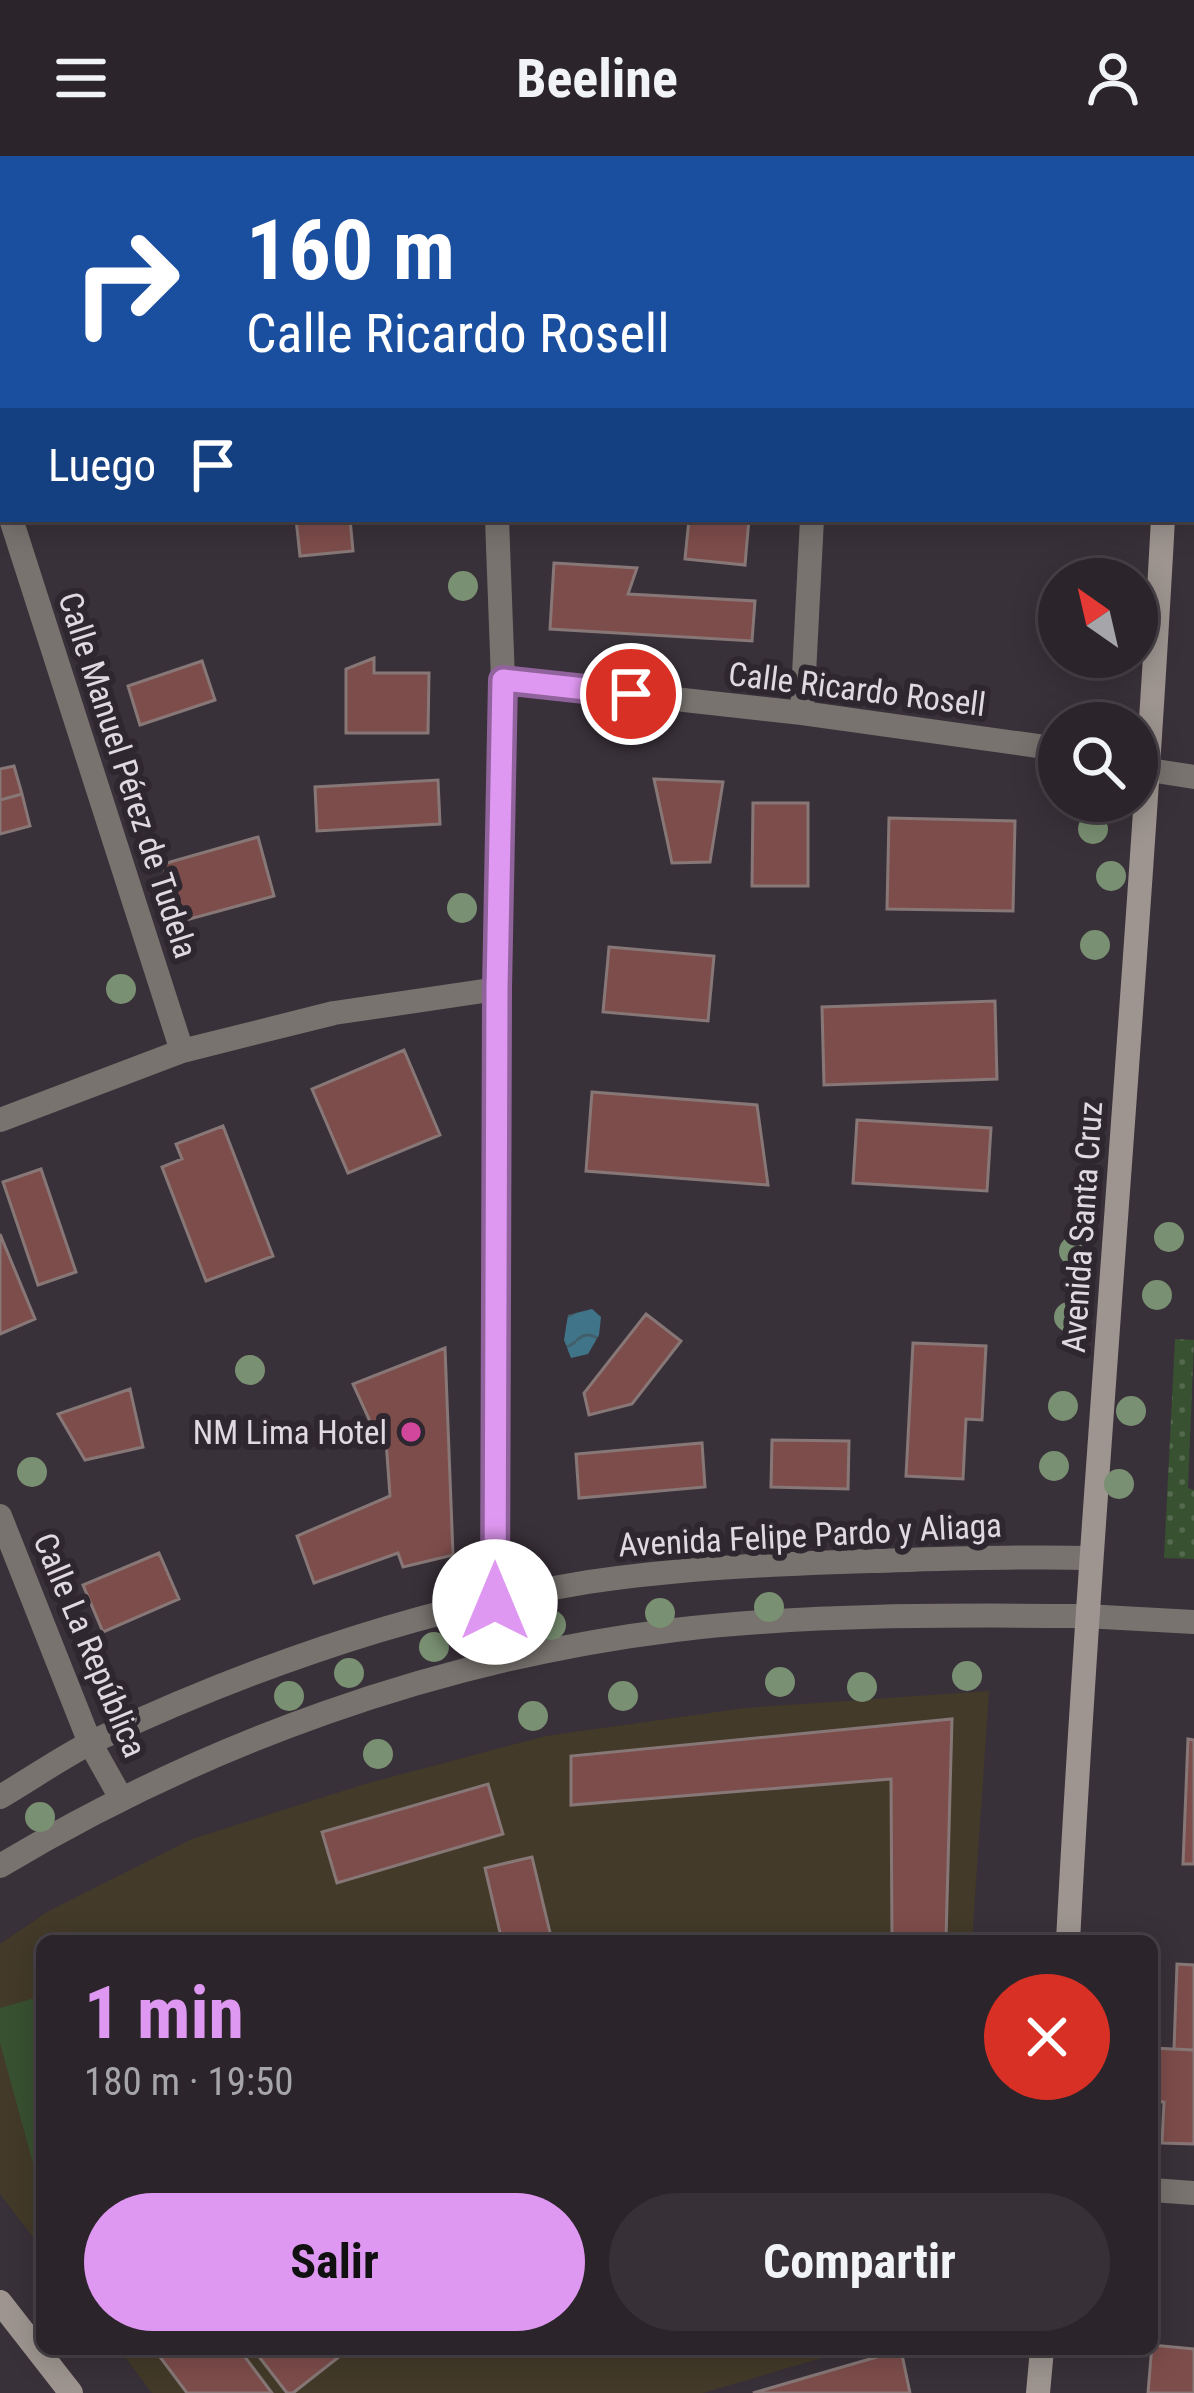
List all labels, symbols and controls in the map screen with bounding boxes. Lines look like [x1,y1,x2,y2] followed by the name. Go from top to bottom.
[48,45,114,111] icon: menu
[1080,45,1146,111] icon: person
[516,47,678,110] text: Beeline
[246,201,455,300] text: 160 m
[48,204,204,360] icon: right
[246,302,670,365] text: Calle Ricardo Rosell
[180,432,246,498] icon: arrive
[48,439,156,492] text: Luego
[1038,558,1158,678] north arrow
[1038,558,1158,822] map controls
[50,587,206,963] street label: Calle Manuel Pérez de Tudela
[580,643,682,745] pin
[726,654,988,724] street label: Calle Ricardo Rosell
[598,661,664,727] icon: arrive
[1038,702,1158,822] button: search
[1054,1100,1110,1354] street label: Avenida Santa Cruz
[193,1413,387,1452] place label: NM Lima Hotel
[398,1419,424,1445] marker: NM Lima Hotel
[617,1505,1003,1565] street label: Avenida Felipe Pardo y Aliaga
[25,1527,155,1763] street label: Calle La República
[432,1539,558,1665] position arrow
[84,1971,244,2056] text: 1 min
[984,1974,1110,2100] button: close
[84,2059,294,2105] text: 180 m · 19:50
[84,2193,585,2331] button: Salir
[609,2193,1110,2331] button: Compartir

